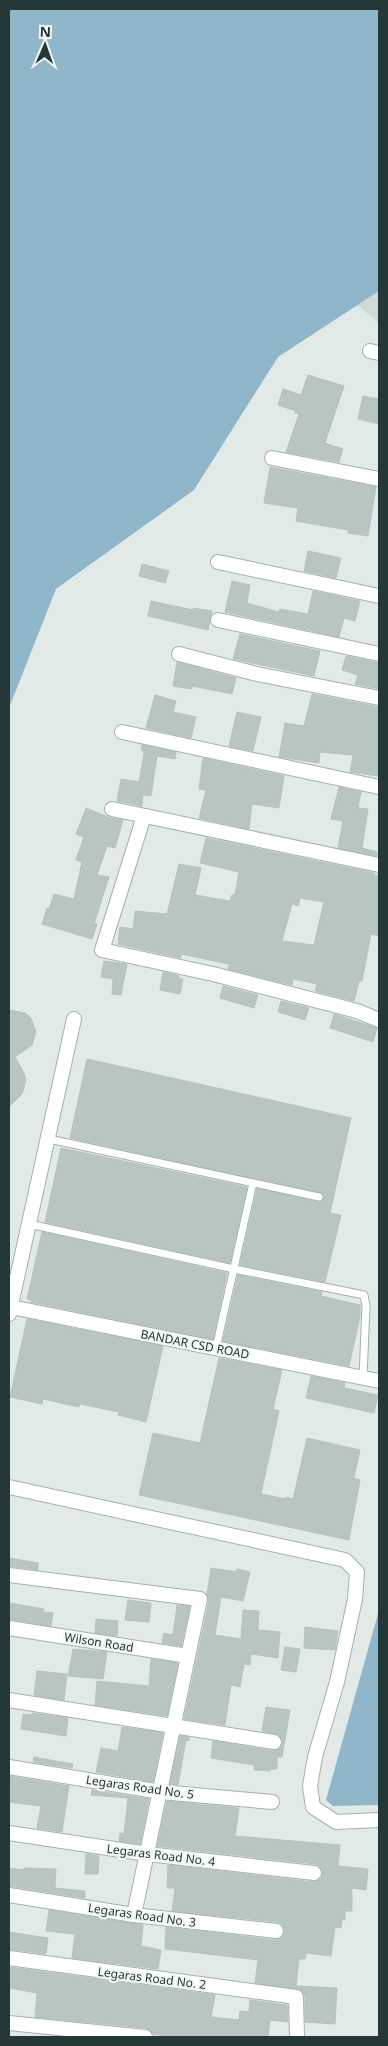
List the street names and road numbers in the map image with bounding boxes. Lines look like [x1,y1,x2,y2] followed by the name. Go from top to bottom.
[139,1325,251,1363] street label: BANDAR CSD ROAD
[63,1628,135,1656] street label: Wilson Road
[85,1771,195,1803] street label: Legaras Road No. 5
[106,1840,216,1870] street label: Legaras Road No. 4
[87,1899,197,1931] street label: Legaras Road No. 3
[97,1963,207,1993] street label: Legaras Road No. 2

